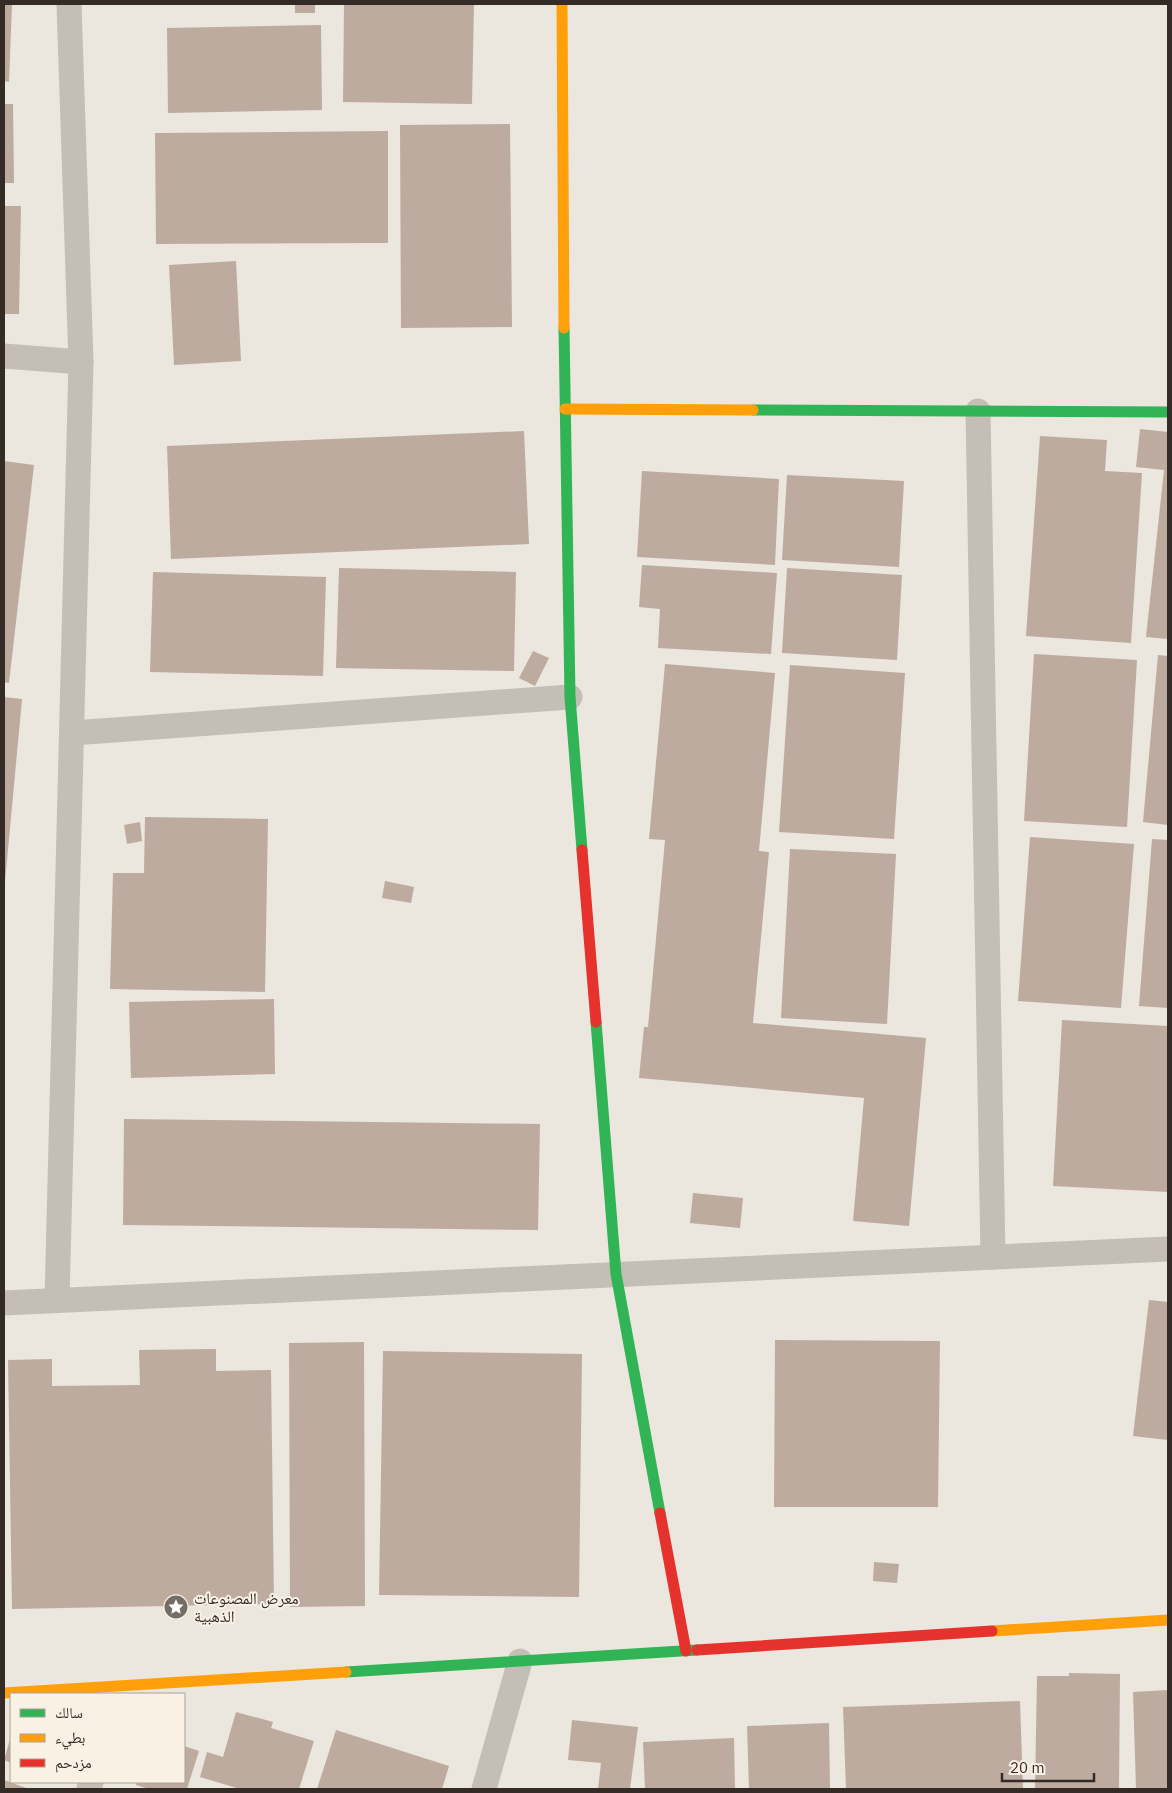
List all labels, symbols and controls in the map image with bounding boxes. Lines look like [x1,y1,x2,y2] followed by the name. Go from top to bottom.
[194,1588,299,1626] place label: معرض المصنوعات الذهبية
[163,1594,189,1620] place icon: معرض المصنوعات الذهبية
[10,1693,185,1783] legend
[55,1703,83,1722] text: سالك
[55,1728,85,1750] text: بطيء
[1002,1750,1094,1782] scale bar
[55,1753,92,1773] text: مزدحم
[1010,1758,1045,1777] text: 20 m

